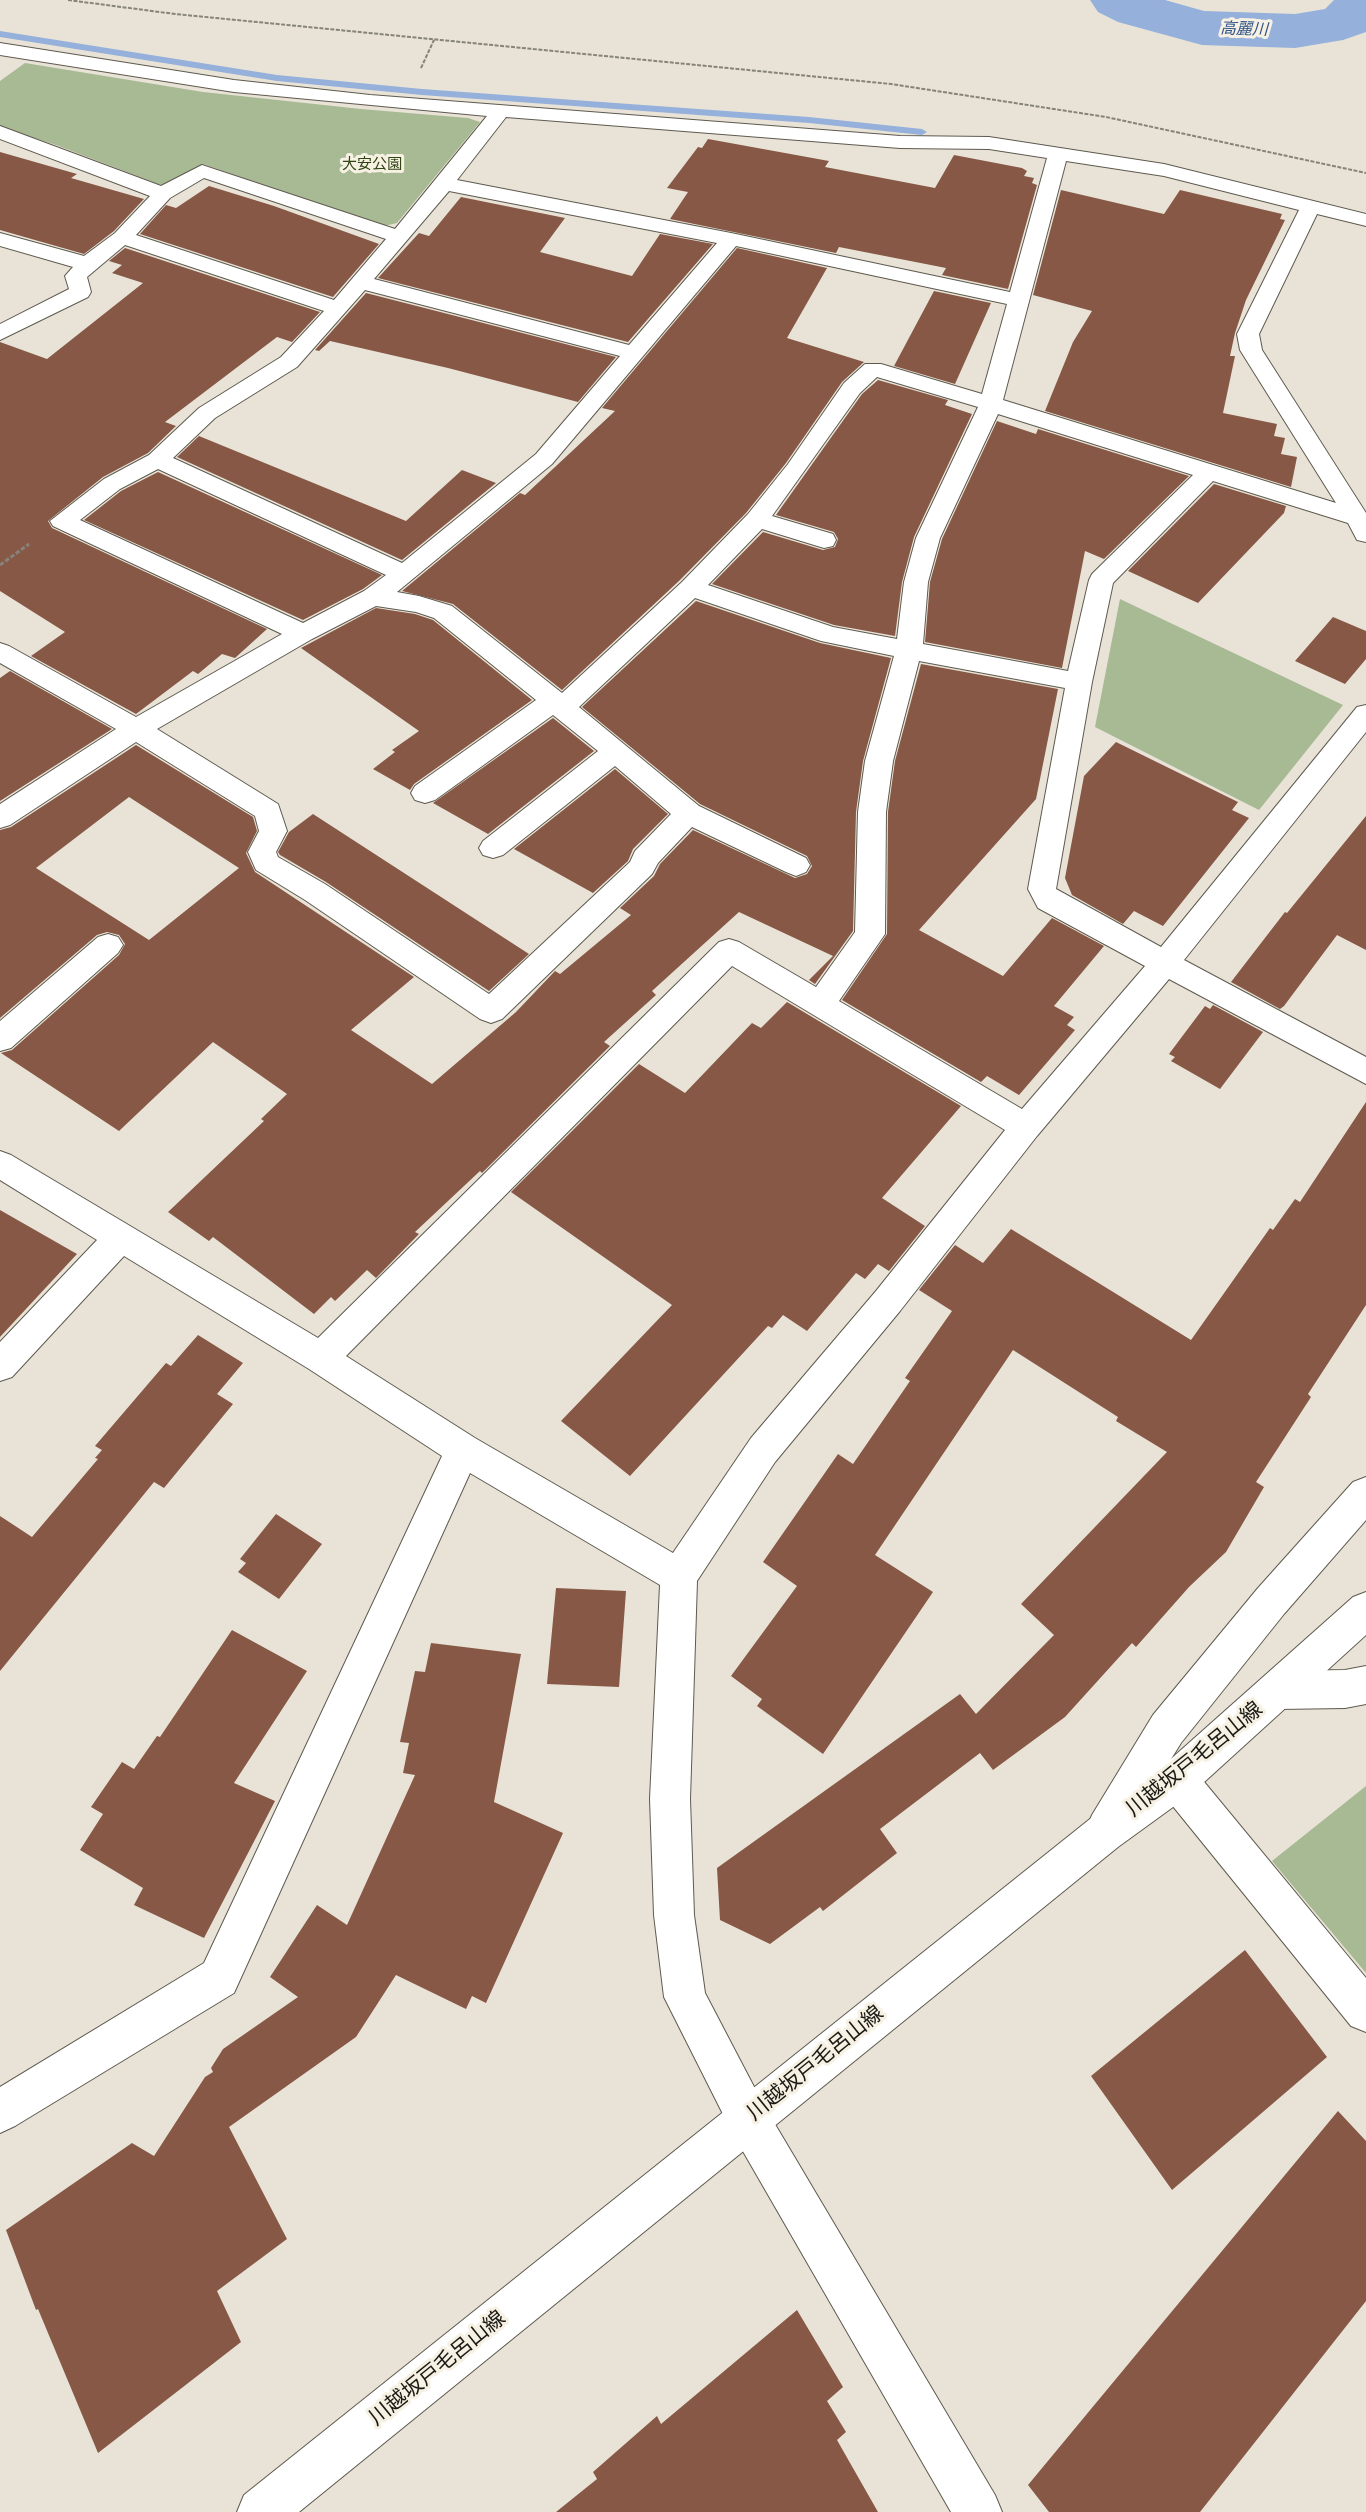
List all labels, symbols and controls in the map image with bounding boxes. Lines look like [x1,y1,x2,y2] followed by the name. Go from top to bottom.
[1220,20,1268,40] water label: 高麗川
[342,156,402,174] park label: 大安公園
[1122,1697,1268,1823] street label: 川越坂戸毛呂山線
[743,2001,889,2127] street label: 川越坂戸毛呂山線
[365,2306,511,2432] street label: 川越坂戸毛呂山線

